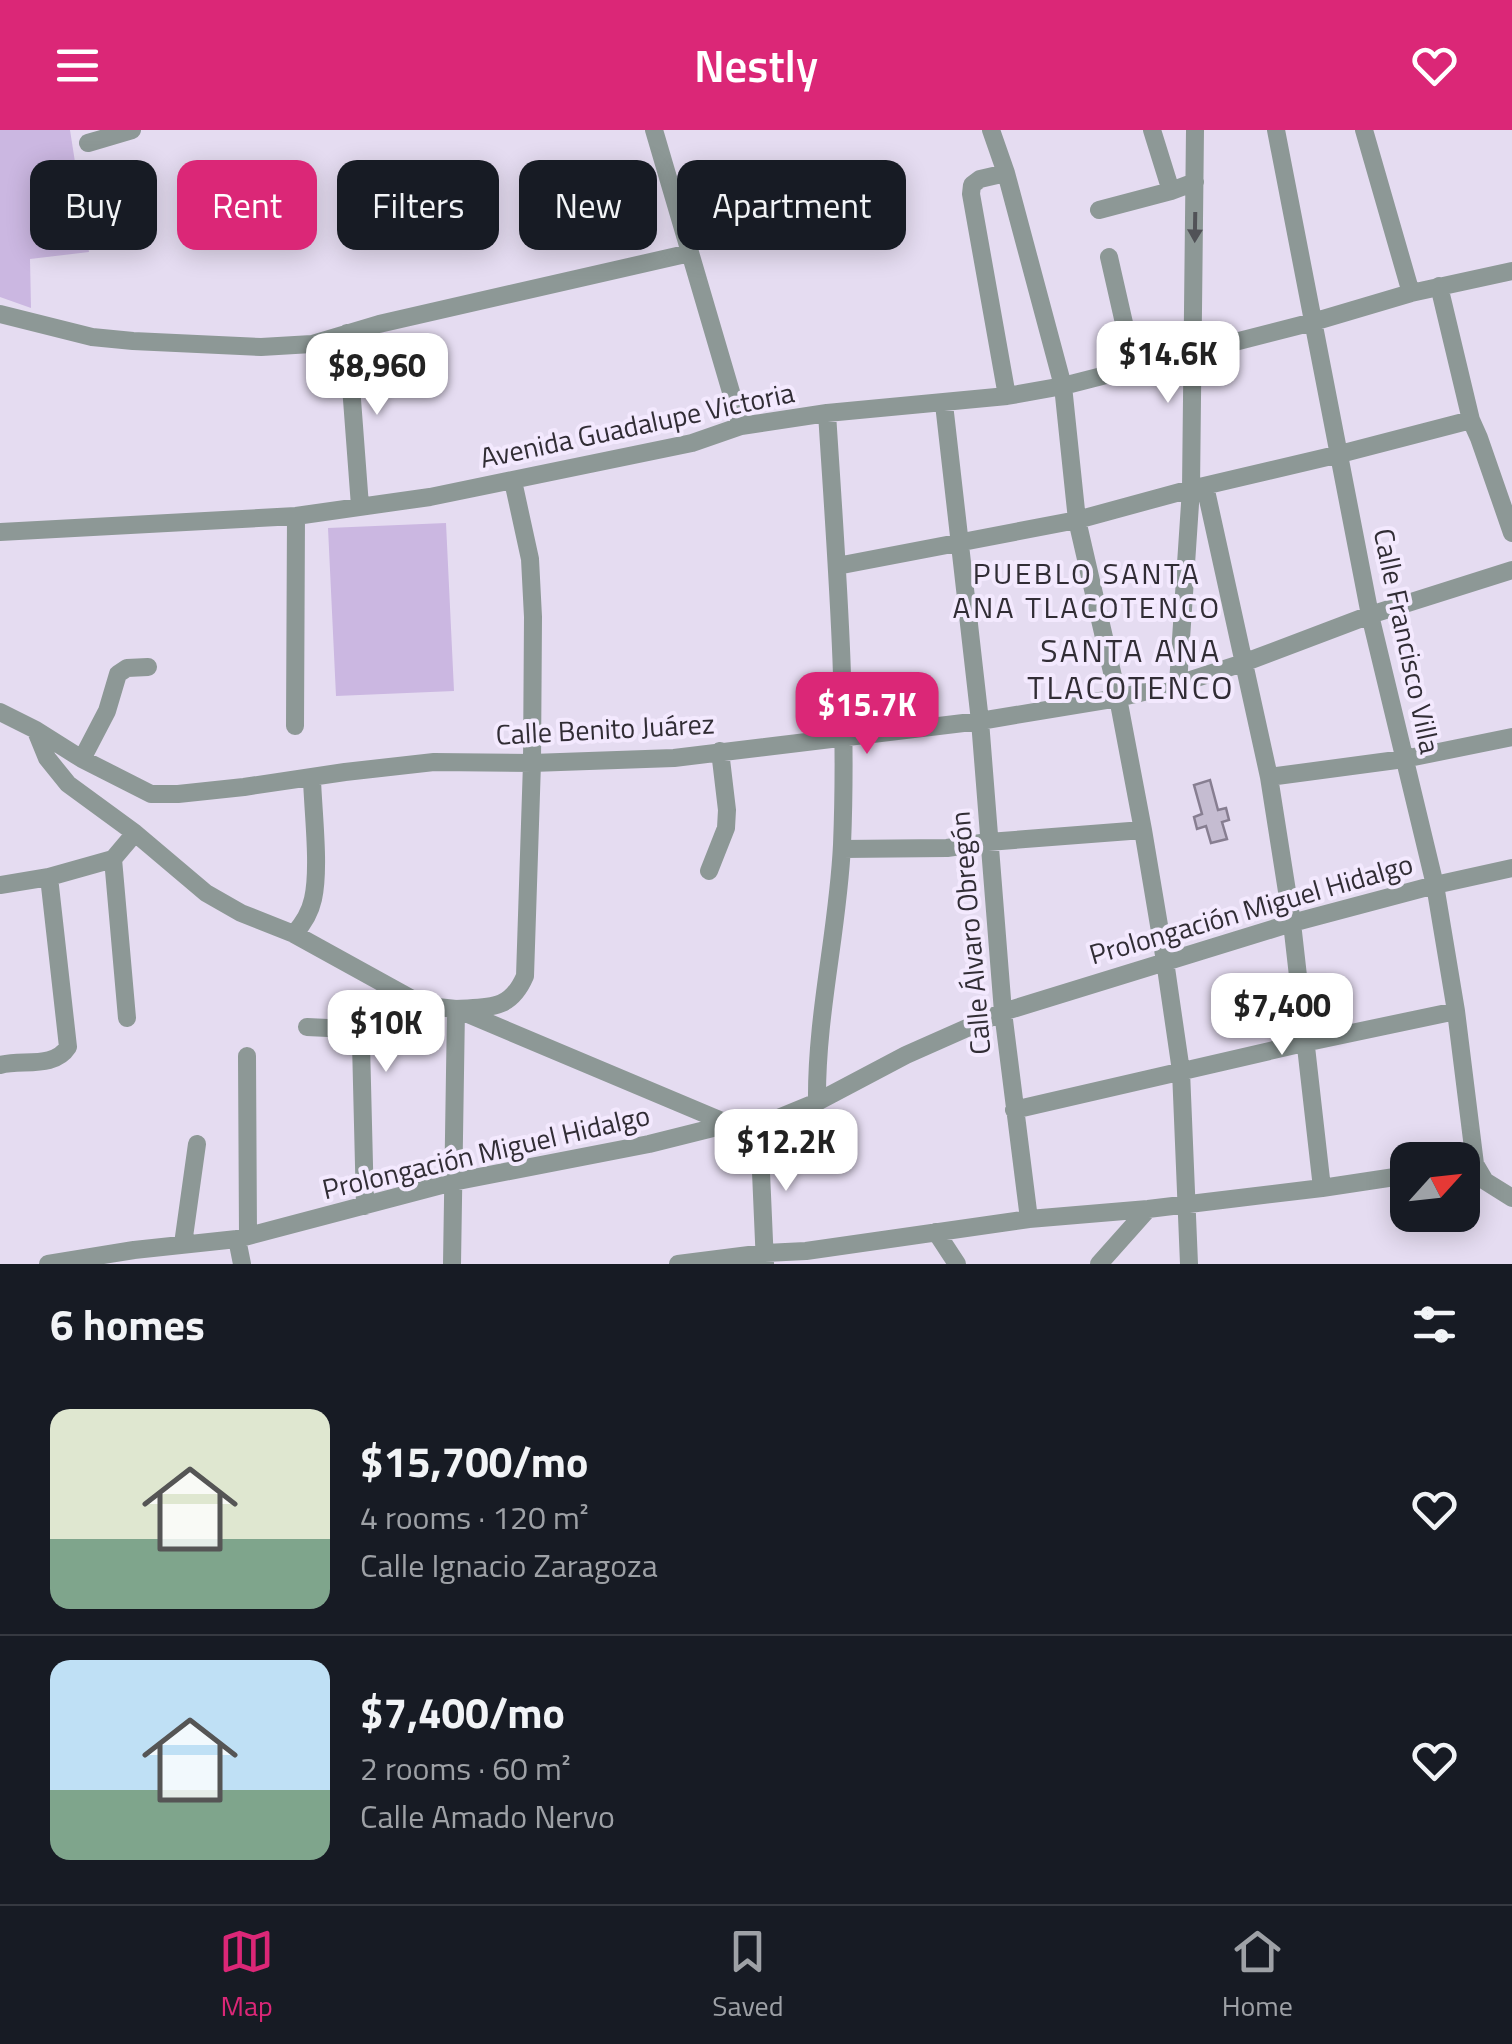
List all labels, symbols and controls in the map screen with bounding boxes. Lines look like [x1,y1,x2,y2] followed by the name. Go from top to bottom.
[694,31,818,99] text: Nestly
[50,38,105,93] icon: menu
[1407,38,1462,93] icon: heart
[30,160,157,250] chip: Buy
[177,160,317,250] chip: Rent
[337,160,499,250] chip: Filters
[519,160,657,250] chip: New
[677,160,906,250] chip: Apartment
[1186,212,1202,244] one-way arrow
[1087,321,1249,406] pin: $14.6K
[1119,329,1217,377] text: $14.6K
[296,333,458,418] pin: $8,960
[328,341,426,389] text: $8,960
[476,370,798,479] street label: Avenida Guadalupe Victoria
[1363,524,1452,757] street label: Calle Francisco Villa
[953,550,1221,630] district label: PUEBLO SANTA ANA TLACOTENCO
[1027,626,1235,711] district label: SANTA ANA TLACOTENCO
[786,672,948,757] pin: $15.7K
[818,680,916,728] text: $15.7K
[494,701,716,756] street label: Calle Benito Juárez
[937,810,1002,1057] street label: Calle Álvaro Obregón
[1084,842,1418,975] street label: Prolongación Miguel Hidalgo
[1201,973,1363,1058] pin: $7,400
[1233,981,1331,1029] text: $7,400
[327,990,445,1075] pin: $10K
[350,998,422,1046] text: $10K
[318,1093,654,1210] street label: Prolongación Miguel Hidalgo
[705,1109,867,1194] pin: $12.2K
[737,1117,835,1165] text: $12.2K
[1390,1142,1480,1232] north arrow
[1390,1142,1480,1232] map controls
[50,1292,205,1356] text: 6 homes
[1407,1297,1462,1352] icon: filters
[360,1429,588,1493] text: $15,700/mo
[130,1449,250,1569] icon: home
[1407,1482,1462,1537] icon: heart
[360,1493,589,1541] text: 4 rooms · 120 m²
[360,1541,658,1589] text: Calle Ignacio Zaragoza
[360,1680,565,1744] text: $7,400/mo
[130,1700,250,1820] icon: home
[1407,1733,1462,1788] icon: heart
[360,1744,571,1792] text: 2 rooms · 60 m²
[360,1792,615,1840] text: Calle Amado Nervo
[219,1924,274,2027] tab: Map
[712,1924,784,2027] tab: Saved
[1222,1924,1293,2027] tab: Home

